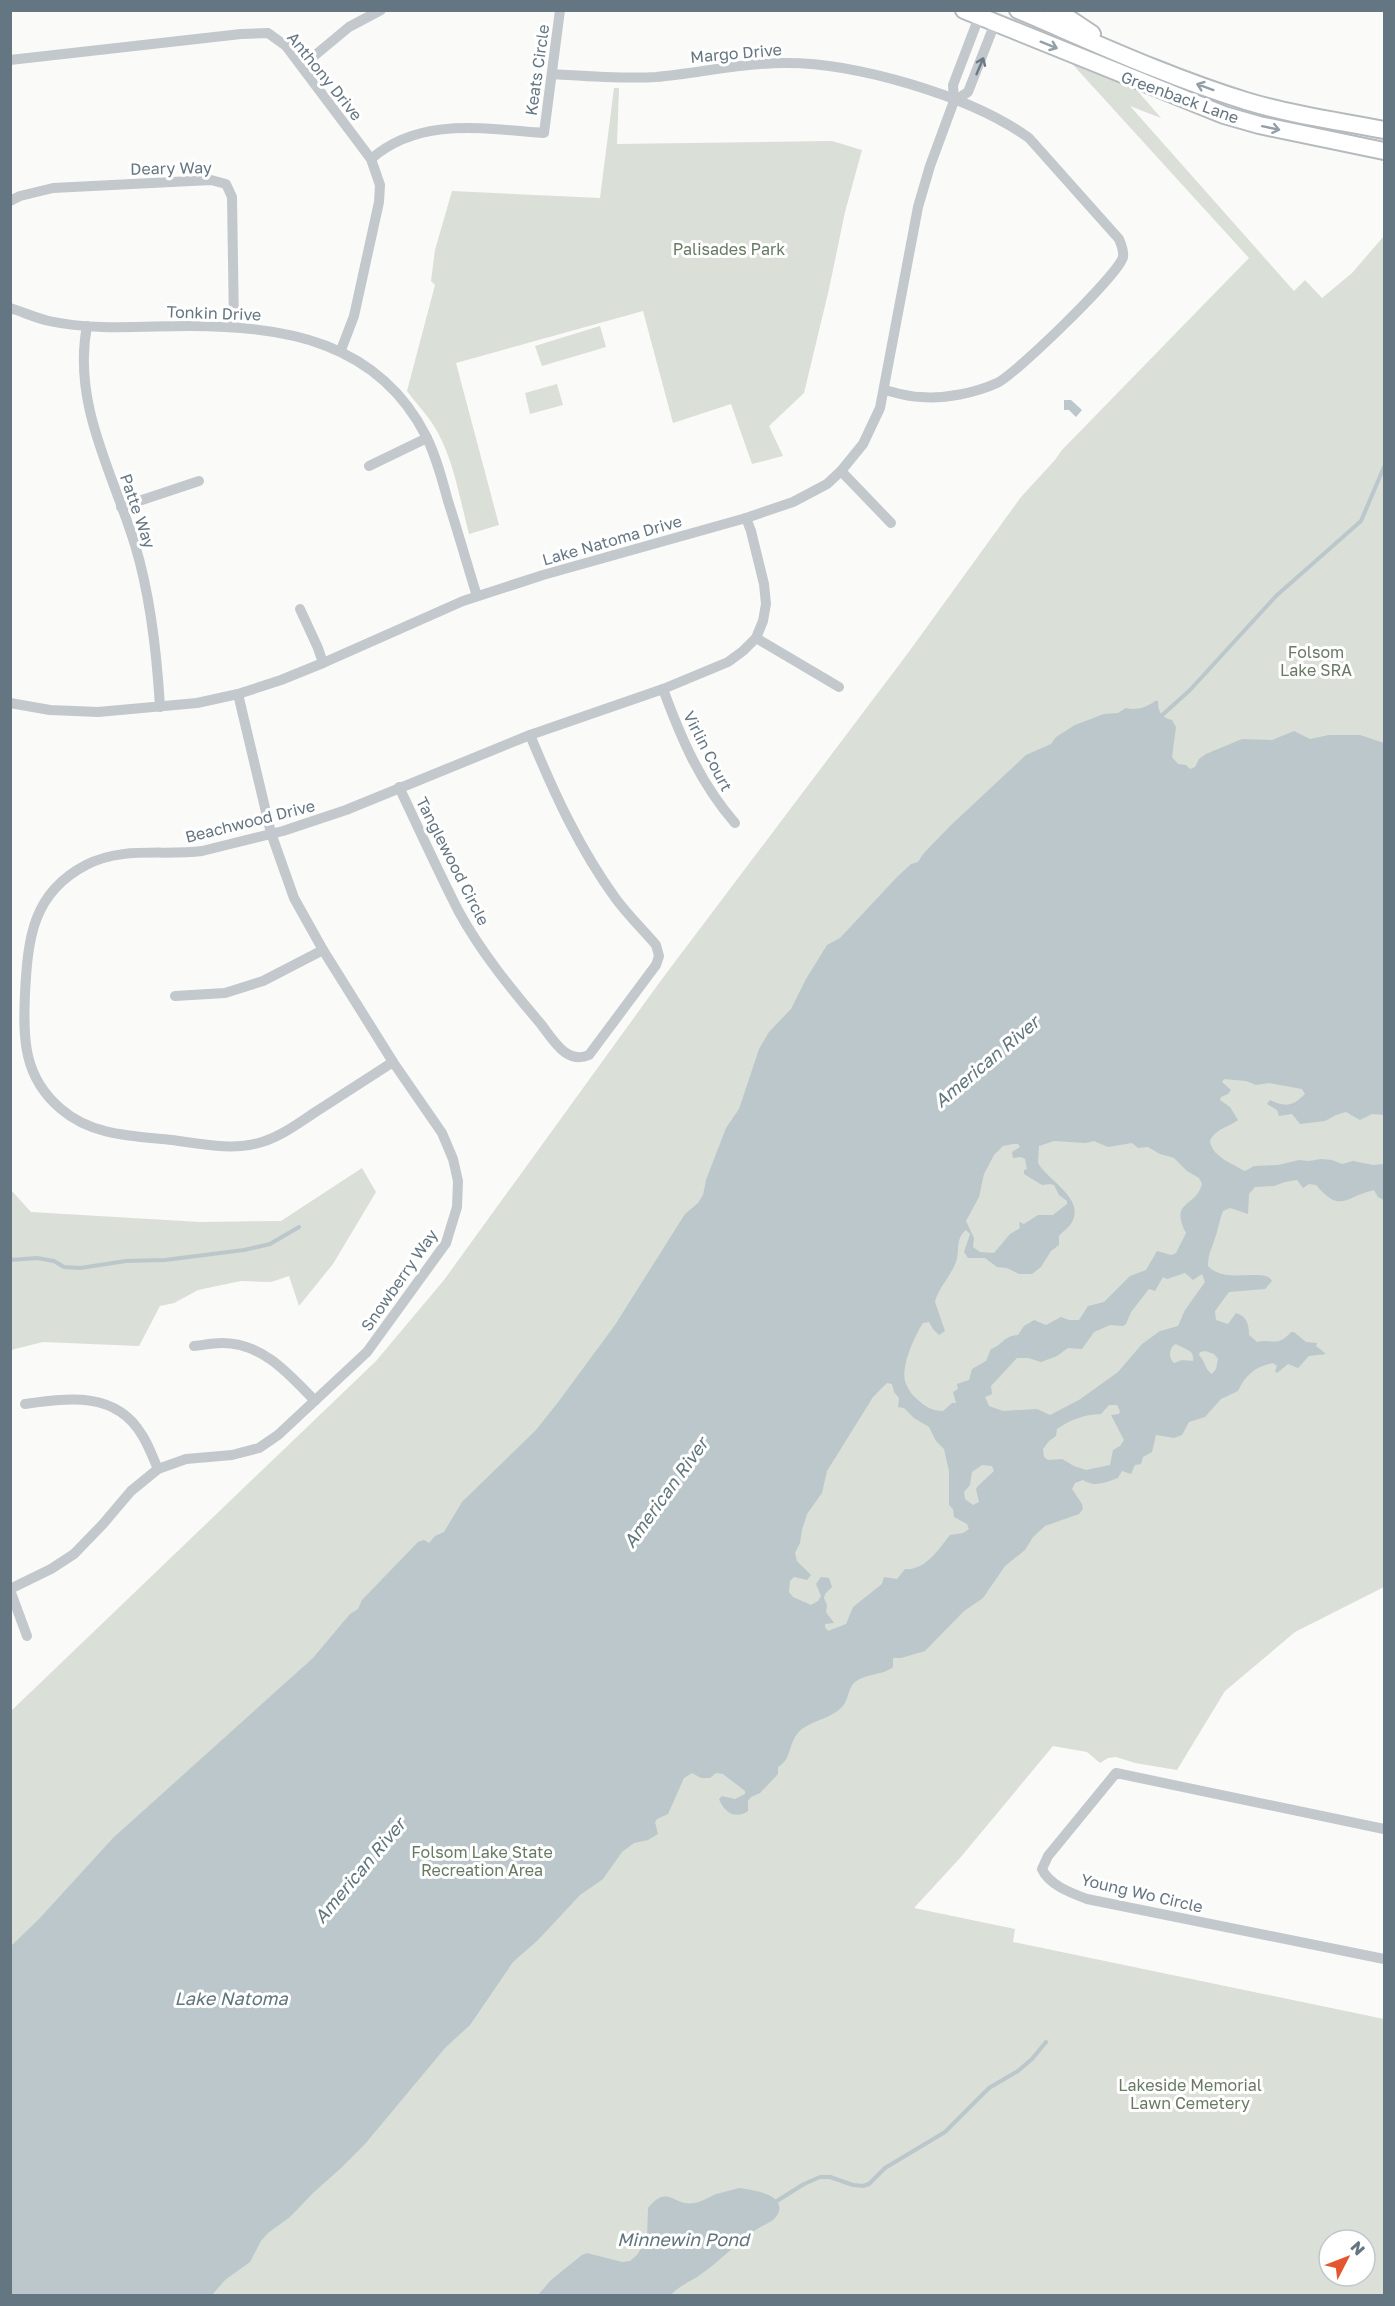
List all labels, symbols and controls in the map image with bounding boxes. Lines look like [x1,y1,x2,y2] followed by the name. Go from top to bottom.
[521,23,553,117] street label: Keats Circle
[283,28,367,124] street label: Anthony Drive
[689,39,783,67] street label: Margo Drive
[1040,40,1058,52] one-way arrow
[975,57,986,75] one-way arrow
[1118,66,1242,128] street label: Greenback Lane
[1197,81,1215,92] one-way arrow
[1261,123,1281,134] one-way arrow
[130,157,212,179] street label: Deary Way
[673,239,785,259] park label: Palisades Park
[166,301,262,325] street label: Tonkin Drive
[116,471,160,551] street label: Patte Way
[540,511,684,569] street label: Lake Natoma Drive
[1280,642,1352,680] park label: Folsom Lake SRA
[679,707,737,795] street label: Virlin Court
[412,793,494,929] street label: Tanglewood Circle
[183,795,317,847] street label: Beachwood Drive
[929,1009,1046,1111] water label: American River
[356,1225,442,1335] street label: Snowberry Way
[618,1431,714,1551] water label: American River
[309,1811,411,1927] water label: American River
[411,1842,553,1880] park label: Folsom Lake State Recreation Area
[1079,1869,1205,1917] street label: Young Wo Circle
[174,1987,288,2009] water label: Lake Natoma
[1118,2075,1262,2113] park label: Lakeside Memorial Lawn Cemetery
[617,2228,751,2250] water label: Minnewin Pond
[1317,2228,1377,2288] north arrow
[1347,2237,1370,2259] text: N

